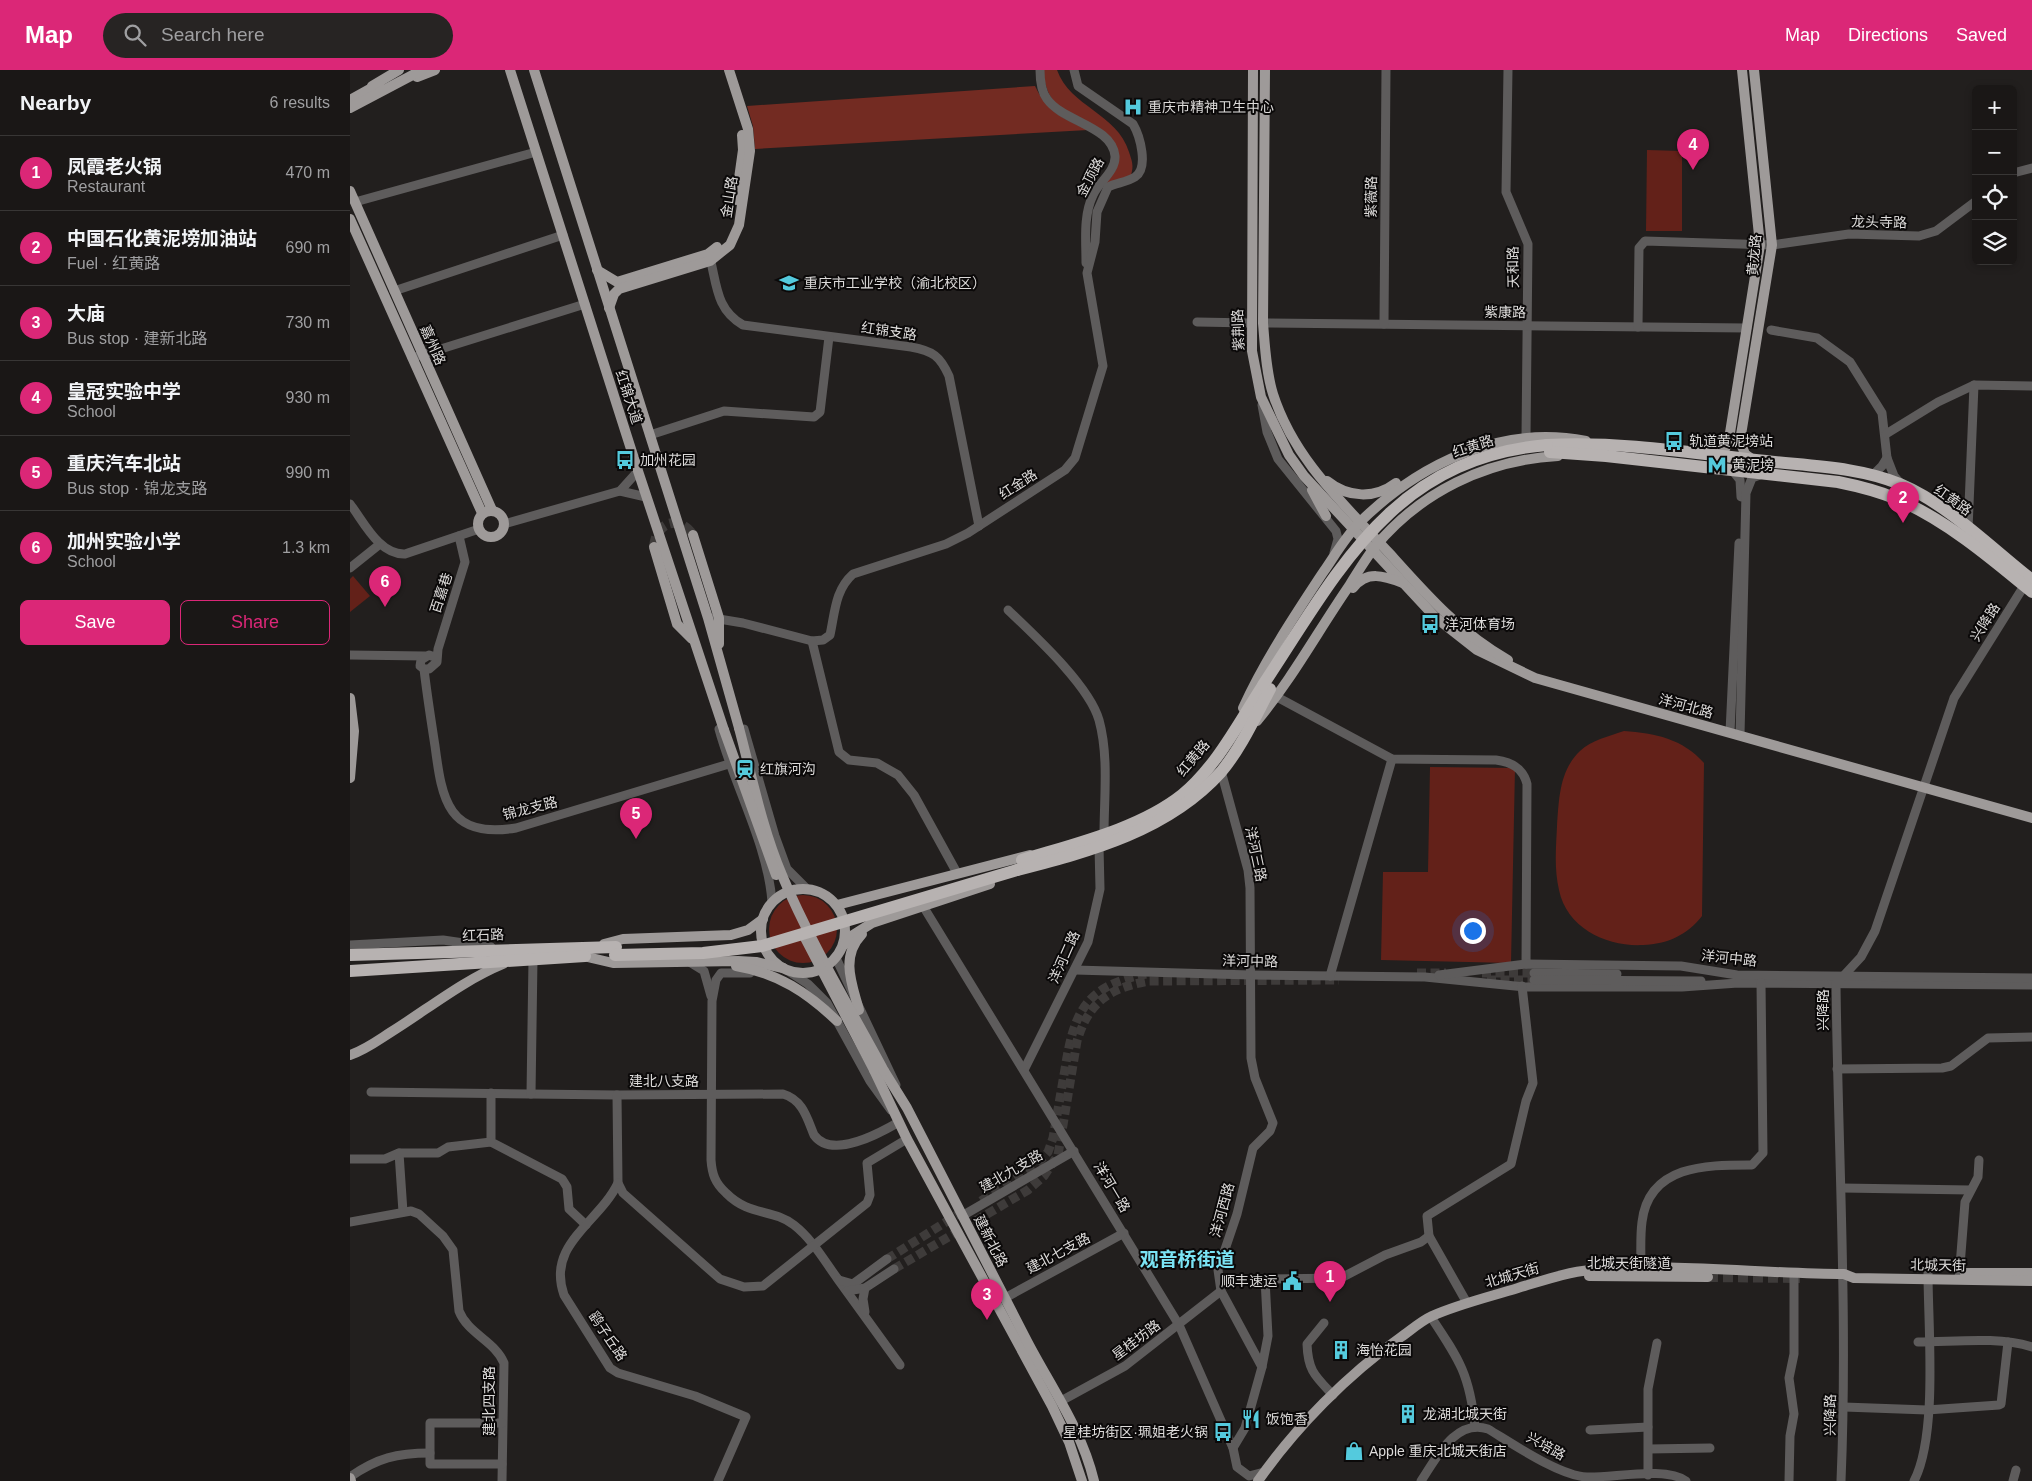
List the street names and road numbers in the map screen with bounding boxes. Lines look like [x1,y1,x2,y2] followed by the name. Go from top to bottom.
[1073,155,1107,199] street label: 金顶路
[718,175,740,219] street label: 金山路
[1363,176,1379,218] street label: 紫薇路
[1851,214,1907,230] street label: 龙头寺路
[1744,233,1764,277] street label: 黄龙路
[1505,246,1521,288] street label: 天和路
[1484,304,1526,320] street label: 紫康路
[1229,309,1247,351] street label: 紫荆路
[860,319,918,343] street label: 红锦支路
[417,323,449,367] street label: 嘉州路
[613,368,645,426] street label: 红锦大道
[1451,432,1495,460] street label: 红黄路
[996,466,1040,502] street label: 红金路
[1931,481,1975,519] street label: 红黄路
[427,571,455,615] street label: 百嘉巷
[1967,600,2003,644] street label: 兴降路
[1657,691,1715,721] street label: 洋河北路
[1173,737,1213,779] street label: 红黄路
[501,793,559,823] street label: 锦龙支路
[1242,825,1270,883] street label: 洋河三路
[462,926,504,944] street label: 红石路
[1045,928,1083,986] street label: 洋河二路
[1700,947,1758,969] street label: 洋河中路
[1222,953,1278,969] street label: 洋河中路
[1815,989,1831,1031] street label: 兴降路
[629,1073,699,1089] street label: 建北八支路
[977,1147,1045,1195] street label: 建北九支路
[1091,1159,1133,1215] street label: 洋河一路
[1207,1181,1237,1239] street label: 洋河西路
[971,1212,1011,1270] street label: 建新北路
[1023,1230,1093,1276] street label: 建北七支路
[1587,1255,1671,1271] street label: 北城天街隧道
[1910,1257,1966,1273] street label: 北城天街
[1483,1260,1541,1290] street label: 北城天街
[586,1308,630,1364] street label: 鹞子丘路
[1109,1317,1163,1363] street label: 星桂坊路
[481,1366,497,1436] street label: 建北四支路
[1822,1394,1838,1436] street label: 兴降路
[1524,1429,1568,1463] street label: 兴培路

